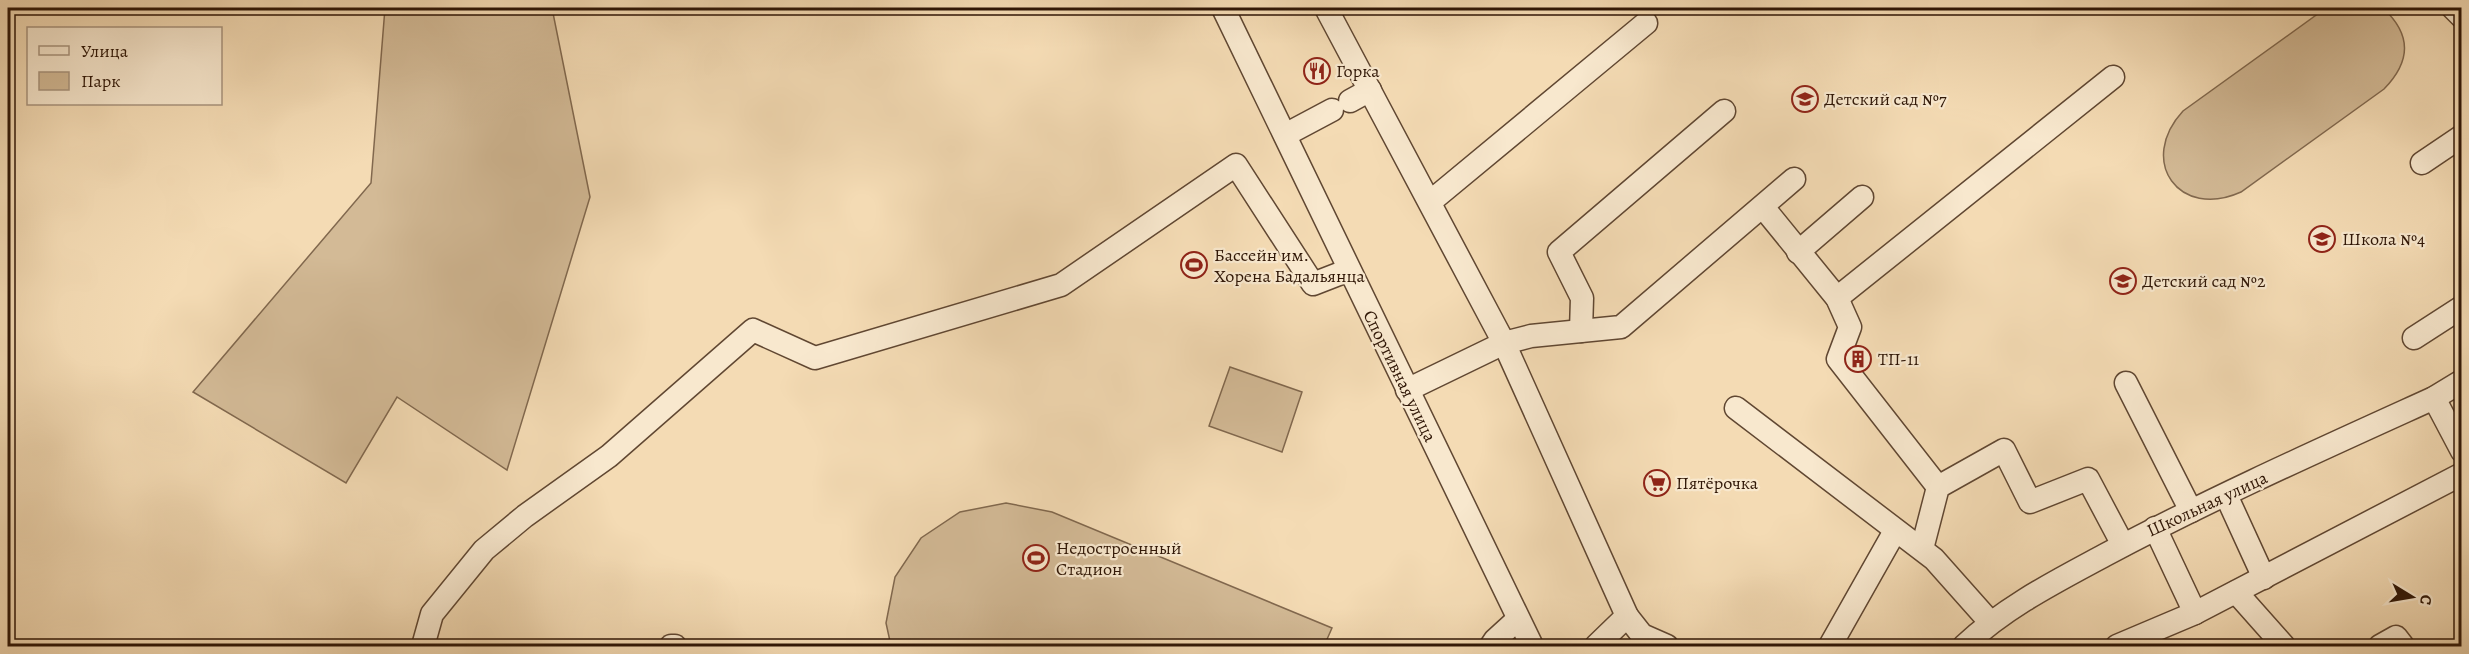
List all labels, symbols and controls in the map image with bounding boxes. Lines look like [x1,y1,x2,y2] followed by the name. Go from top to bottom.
[27,27,222,105] legend
[81,39,129,63] text: Улица
[1302,56,1332,86] restaurant icon: Горка
[1336,59,1380,83] place label: Горка
[81,69,121,93] text: Парк
[1790,84,1820,114] school or university icon: Детский сад №7
[1824,87,1947,111] place label: Детский сад №7
[2307,224,2337,254] school or university icon: Школа №4
[2342,227,2425,251] place label: Школа №4
[1214,243,1366,288] place label: Бассейн им. Хорена Бадальянца
[1179,250,1209,280] sports icon: Бассейн им. Хорена Бадальянца
[2108,266,2138,296] school or university icon: Детский сад №2
[2142,269,2266,293] place label: Детский сад №2
[1358,306,1443,447] street label: Спортивная улица
[1843,344,1873,374] building icon: ТП-11
[1878,347,1919,371] place label: ТП-11
[2143,465,2272,543] street label: Школьная улица
[1642,468,1672,498] supermarket icon: Пятёрочка
[1676,471,1759,495] place label: Пятёрочка
[1056,536,1181,581] place label: Недостроенный Стадион
[1021,543,1051,573] sports icon: Недостроенный Стадион
[2382,567,2442,627] north arrow
[2414,593,2437,607] text: С

